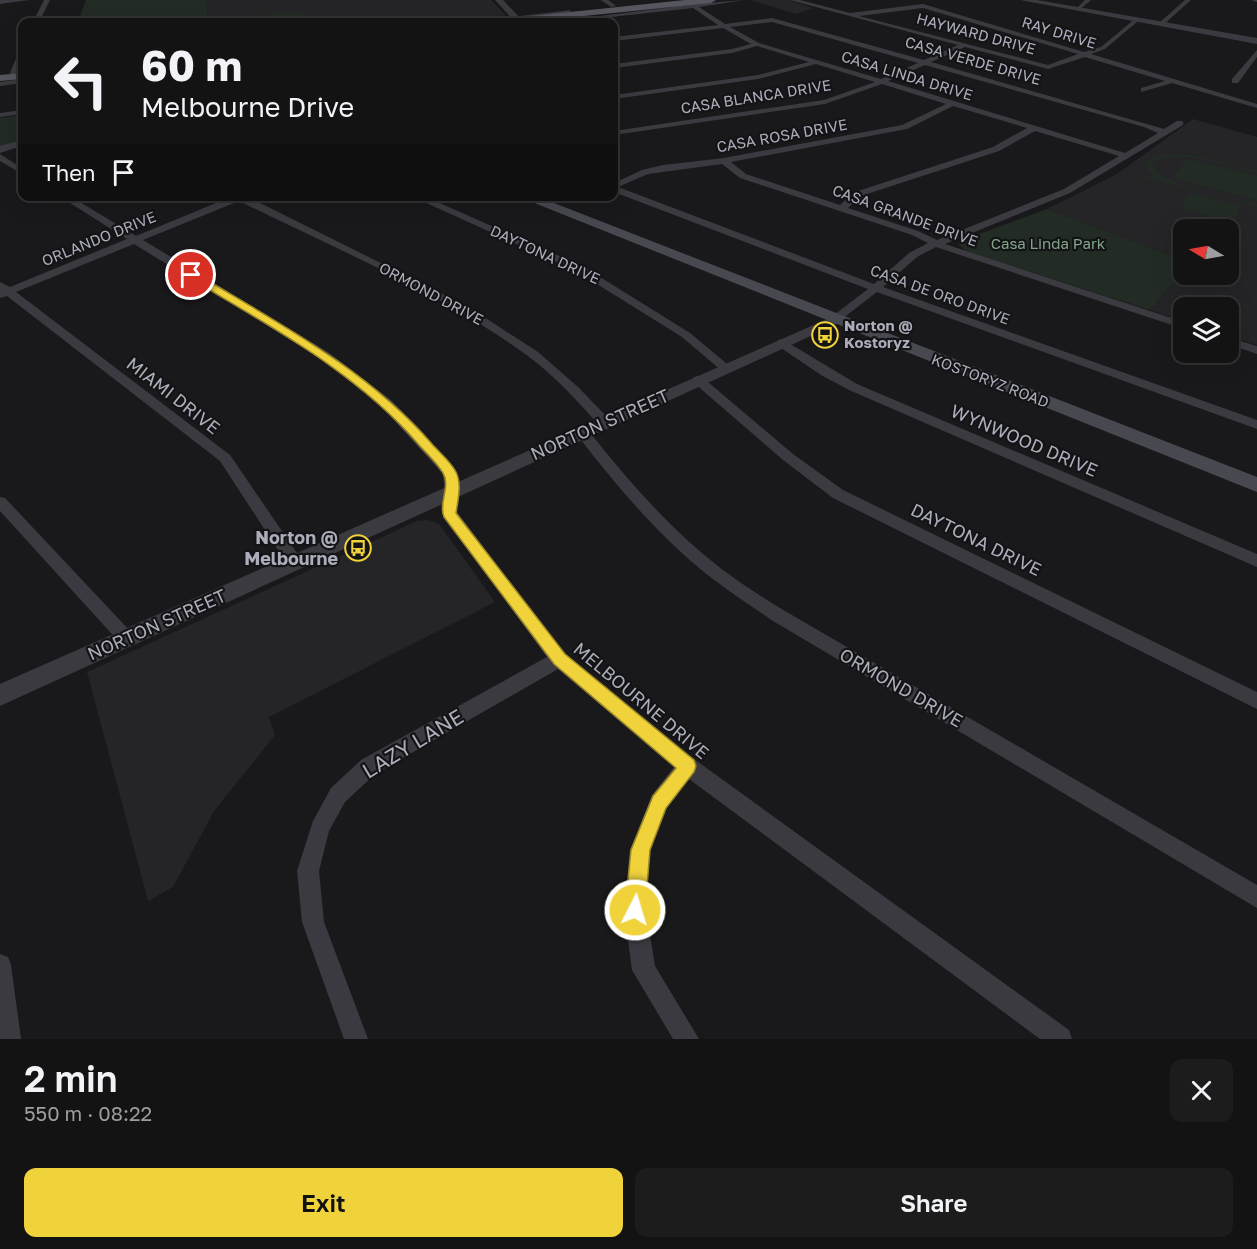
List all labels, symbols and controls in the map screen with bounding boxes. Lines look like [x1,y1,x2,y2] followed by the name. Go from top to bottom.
[915,8,1038,58] street label: HAYWARD DRIVE
[1020,12,1099,52] street label: RAY DRIVE
[903,32,1043,88] street label: CASA VERDE DRIVE
[141,40,242,90] text: 60 m
[42,42,120,120] icon: left
[839,47,975,104] street label: CASA LINDA DRIVE
[679,75,832,117] street label: CASA BLANCA DRIVE
[141,91,354,123] text: Melbourne Drive
[715,115,848,155] street label: CASA ROSA DRIVE
[107,156,140,189] icon: arrive
[42,159,95,186] text: Then
[830,180,980,250] street label: CASA GRANDE DRIVE
[39,207,158,269] street label: ORLANDO DRIVE
[1173,219,1239,285] north arrow
[1173,219,1239,363] map controls
[488,221,603,287] street label: DAYTONA DRIVE
[991,234,1106,252] park label: Casa Linda Park
[165,249,216,300] pin
[174,258,207,291] icon: arrive
[376,258,487,328] street label: ORMOND DRIVE
[868,260,1013,328] street label: CASA DE ORO DRIVE
[1173,297,1239,363] button: layers
[844,316,913,351] place label: Norton @ Kostoryz
[810,320,840,350] bus stop icon: Norton @ Kostoryz
[929,349,1052,411] street label: KOSTORYZ ROAD
[123,352,225,438] street label: MIAMI DRIVE
[527,384,672,465] street label: NORTON STREET
[948,399,1101,481] street label: WYNWOOD DRIVE
[908,498,1045,580] street label: DAYTONA DRIVE
[244,526,338,569] place label: Norton @ Melbourne
[343,533,373,563] bus stop icon: Norton @ Melbourne
[84,584,229,665] street label: NORTON STREET
[569,637,714,763] street label: MELBOURNE DRIVE
[836,643,967,731] street label: ORMOND DRIVE
[357,703,468,783] street label: LAZY LANE
[603,878,667,942] position arrow
[24,1057,118,1100] text: 2 min
[1170,1059,1233,1122] button: close
[24,1101,152,1125] text: 550 m · 08:22
[24,1168,623,1237] button: Exit
[635,1168,1233,1237] button: Share

